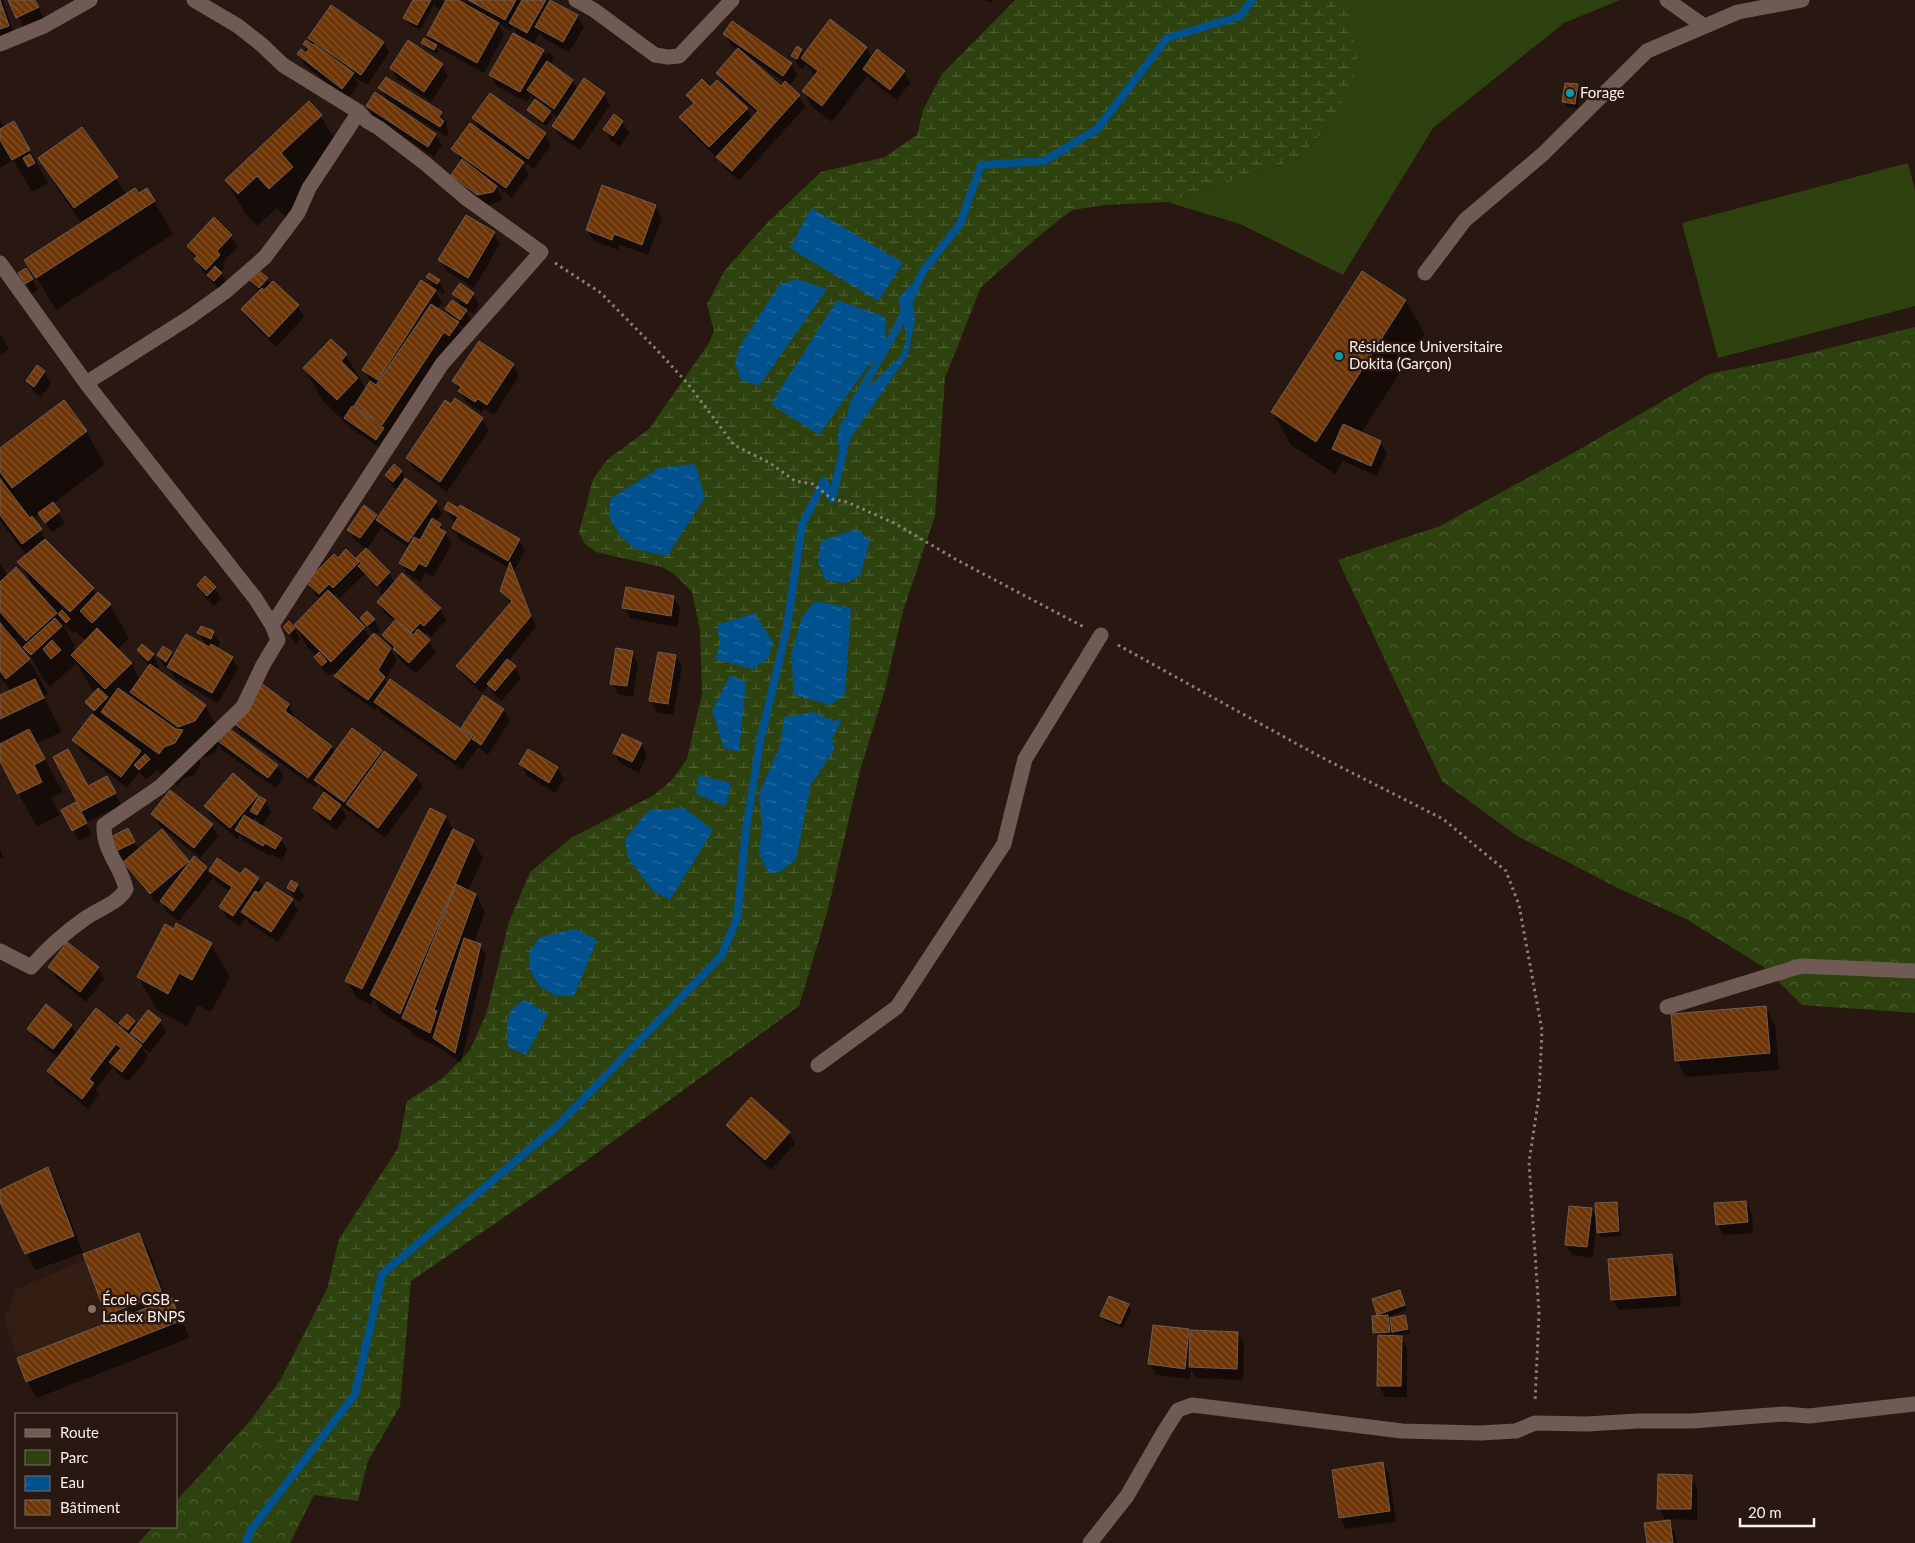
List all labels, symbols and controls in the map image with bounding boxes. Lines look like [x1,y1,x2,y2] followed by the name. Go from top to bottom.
[1580,83,1625,101] place label: Forage
[1564,87,1576,99] marker: Forage
[1349,337,1503,372] place label: Résidence Universitaire Dokita (Garçon)
[1333,350,1345,362] marker: Résidence Universitaire Dokita (Garçon)
[102,1290,185,1325] place label: École GSB - Laclex BNPS
[86,1303,98,1315] marker: École GSB - Laclex BNPS
[15,1413,178,1528] legend
[60,1423,99,1441] text: Route
[60,1448,89,1466] text: Parc
[60,1473,84,1491] text: Eau
[1740,1496,1814,1528] scale bar
[60,1498,121,1516] text: Bâtiment
[1748,1503,1782,1521] text: 20 m

